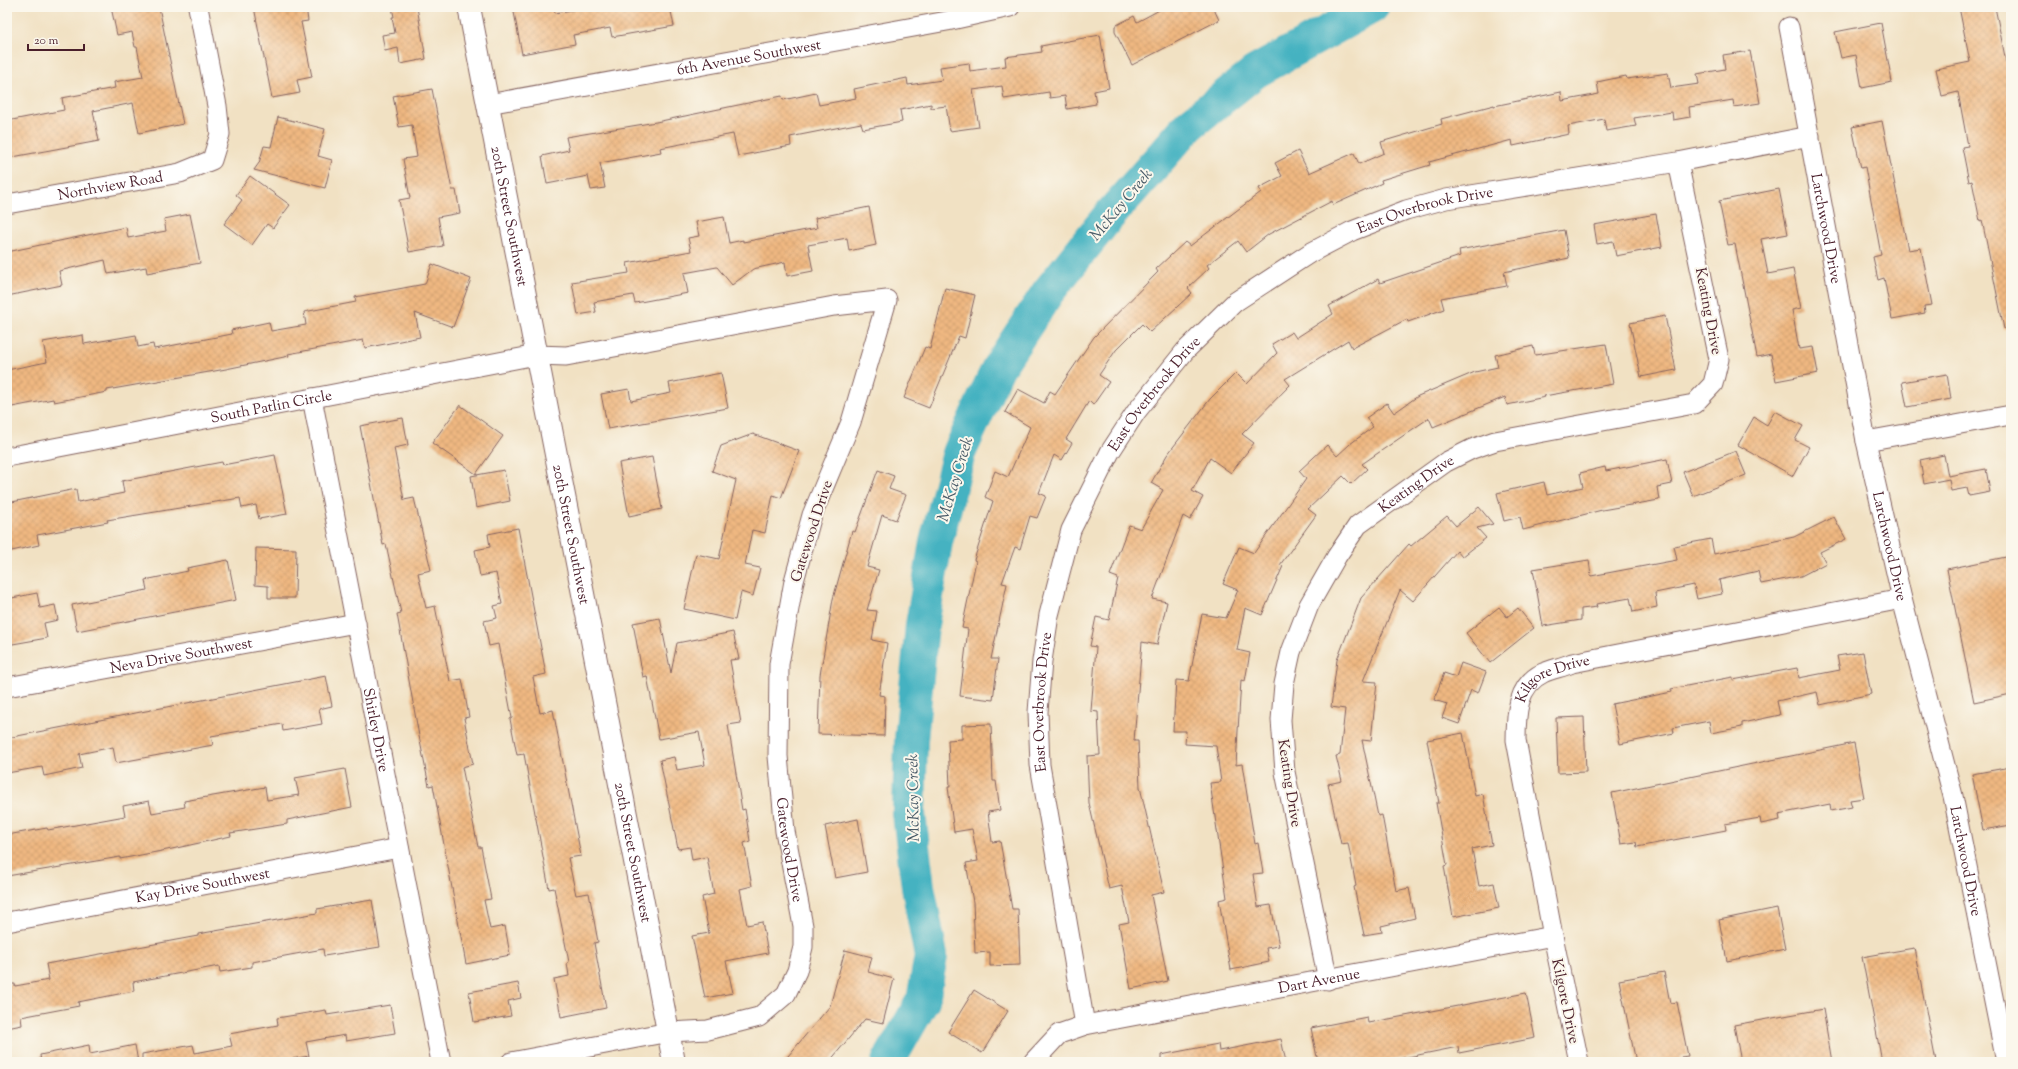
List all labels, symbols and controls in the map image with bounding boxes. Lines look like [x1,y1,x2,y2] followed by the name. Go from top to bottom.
[28,26,84,52] scale bar
[34,32,59,50] text: 20 m
[675,35,823,82] street label: 6th Avenue Southwest
[484,144,532,288] street label: 20th Street Southwest
[1085,165,1159,247] water label: McKay Creek
[56,167,165,207] street label: Northview Road
[1804,172,1846,286] street label: Larchwood Drive
[1354,183,1495,240] street label: East Overbrook Drive
[1689,266,1726,357] street label: Keating Drive
[1104,332,1206,456] street label: East Overbrook Drive
[209,386,334,430] street label: South Patlin Circle
[933,435,980,525] water label: McKay Creek
[1375,451,1458,519] street label: Keating Drive
[546,462,594,606] street label: 20th Street Southwest
[786,478,839,585] street label: Gatewood Drive
[1866,490,1911,603] street label: Larchwood Drive
[1029,631,1058,774] street label: East Overbrook Drive
[109,633,254,680] street label: Neva Drive Southwest
[1511,651,1592,706] street label: Kilgore Drive
[357,686,393,774] street label: Shirley Drive
[1271,738,1306,829] street label: Keating Drive
[902,754,927,842] water label: McKay Creek
[608,781,656,924] street label: 20th Street Southwest
[770,796,807,904] street label: Gatewood Drive
[1943,804,1986,918] street label: Larchwood Drive
[134,864,272,909] street label: Kay Drive Southwest
[1545,957,1584,1046] street label: Kilgore Drive
[1277,964,1362,1000] street label: Dart Avenue

